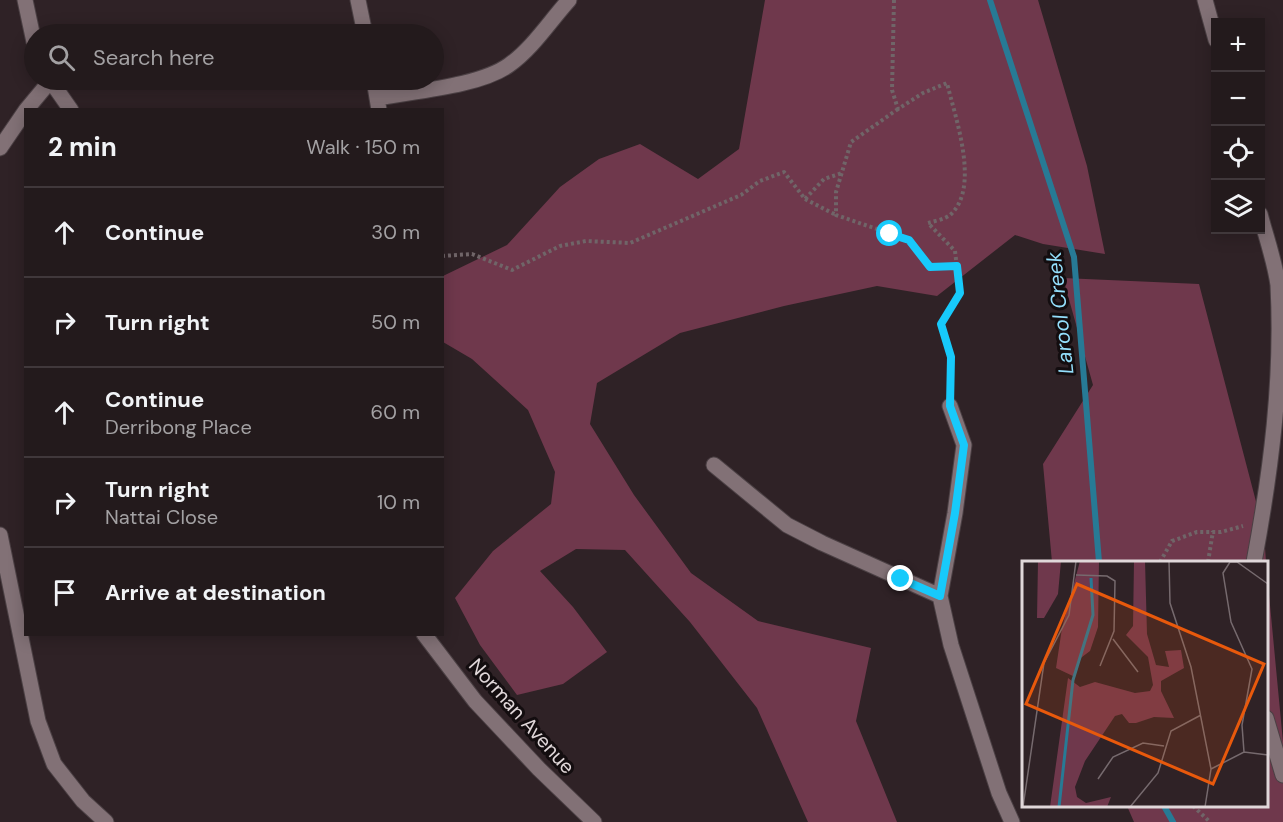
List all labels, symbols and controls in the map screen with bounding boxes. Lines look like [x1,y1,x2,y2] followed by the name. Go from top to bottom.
[1211,18,1265,234] map controls
[1211,18,1265,72] button: +
[24,24,444,90] search box
[45,41,78,74] icon: search
[93,43,214,72] text: Search here
[1211,72,1265,126] button: −
[1211,126,1265,180] button: locate
[48,130,117,164] text: 2 min
[306,134,420,160] text: Walk · 150 m
[1211,180,1265,234] button: layers
[48,216,81,249] icon: ahead
[105,218,204,247] text: Continue
[371,219,420,245] text: 30 m
[876,220,902,246] route start
[1040,250,1080,376] water label: Larool Creek
[48,306,81,339] icon: right
[105,308,210,337] text: Turn right
[371,309,420,335] text: 50 m
[105,385,204,414] text: Continue
[48,396,81,429] icon: ahead
[371,399,420,425] text: 60 m
[105,414,252,440] text: Derribong Place
[105,475,210,504] text: Turn right
[48,486,81,519] icon: right
[377,489,420,515] text: 10 m
[105,504,218,530] text: Nattai Close
[1022,561,1268,807] inset map
[887,565,913,591] route end
[48,576,81,609] icon: arrive
[105,578,326,607] text: Arrive at destination
[463,653,581,779] street label: Norman Avenue

